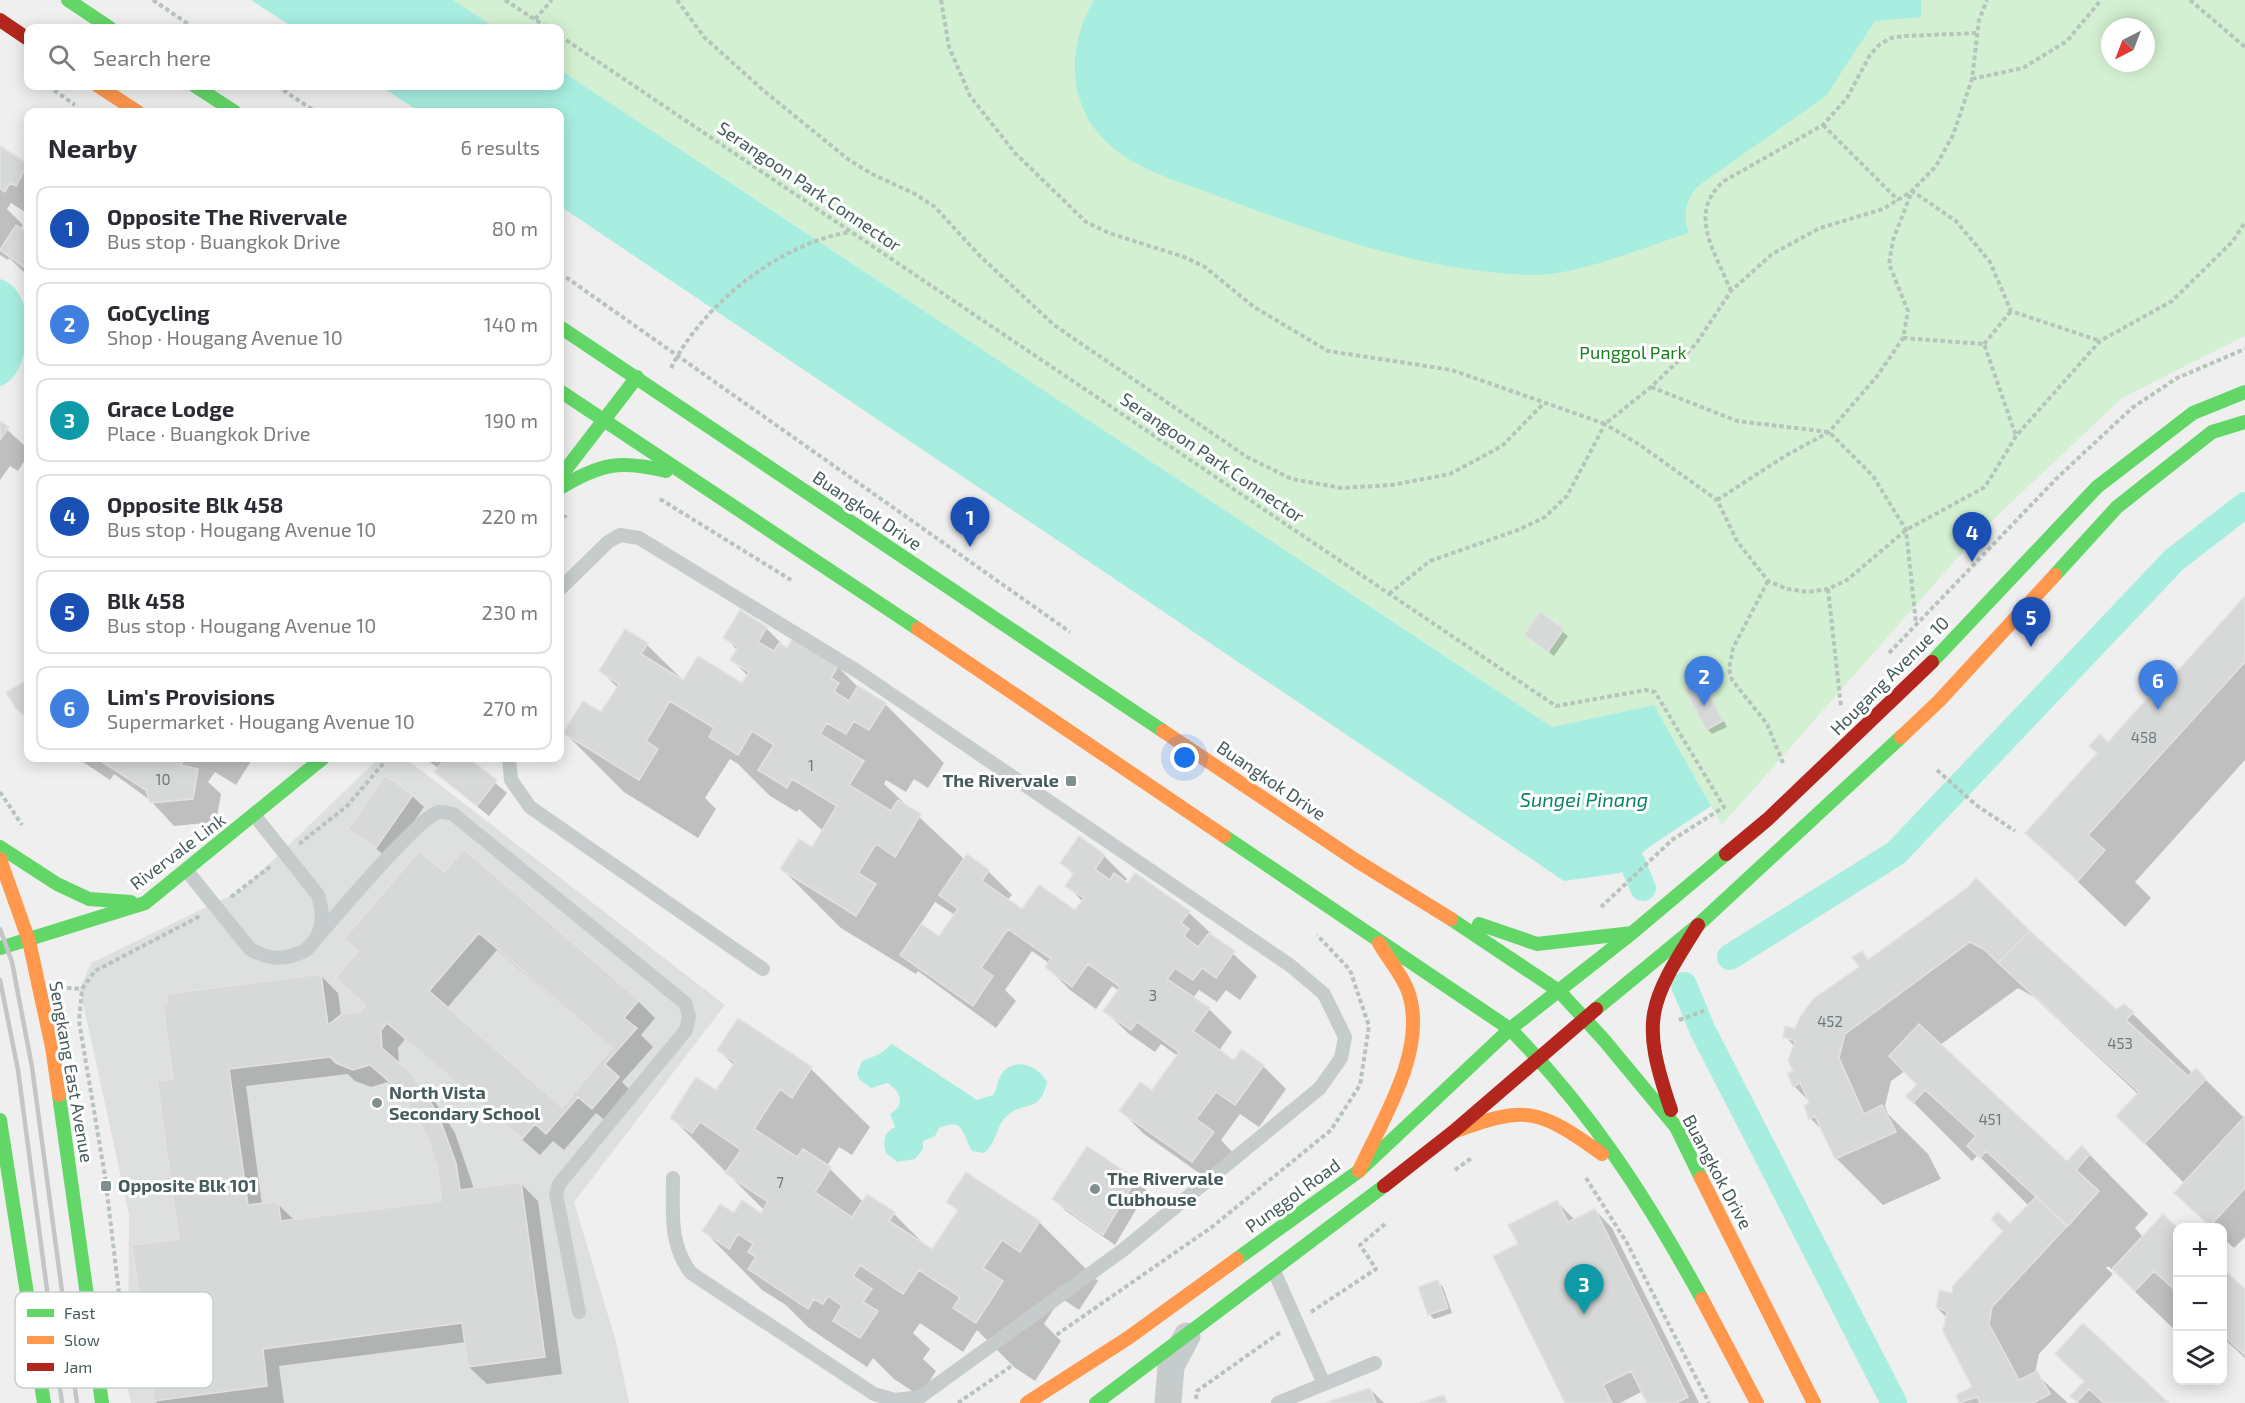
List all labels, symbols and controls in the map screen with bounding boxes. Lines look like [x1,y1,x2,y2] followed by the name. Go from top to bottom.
[2101,18,2155,72] north arrow
[24,24,564,90] search box
[45,41,78,74] icon: search
[93,44,211,70] text: Search here
[713,116,906,256] street label: Serangoon Park Connector
[48,132,137,163] text: Nearby
[460,135,540,159] text: 6 results
[107,203,347,229] text: Opposite The Rivervale
[65,216,74,240] text: 1
[492,216,538,240] text: 80 m
[107,229,341,253] text: Bus stop · Buangkok Drive
[107,299,210,325] text: GoCycling
[64,312,75,336] text: 2
[484,312,538,336] text: 140 m
[107,325,343,349] text: Shop · Hougang Avenue 10
[1579,341,1687,363] park label: Punggol Park
[1116,387,1309,527] street label: Serangoon Park Connector
[107,395,234,421] text: Grace Lodge
[64,408,75,432] text: 3
[485,408,538,432] text: 190 m
[107,421,310,445] text: Place · Buangkok Drive
[809,466,926,555] street label: Buangkok Drive
[107,491,284,517] text: Opposite Blk 458
[950,498,990,547] pin: 1
[63,504,76,528] text: 4
[481,504,538,528] text: 220 m
[1952,512,1992,562] pin: 4
[107,517,376,541] text: Bus stop · Hougang Avenue 10
[107,587,185,613] text: Blk 458
[2012,598,2050,647] pin: 5
[64,600,75,624] text: 5
[482,600,538,624] text: 230 m
[1825,611,1953,739] street label: Hougang Avenue 10
[107,613,376,637] text: Bus stop · Hougang Avenue 10
[1684,656,1724,706] pin: 2
[2138,660,2178,710] pin: 6
[107,683,275,709] text: Lim's Provisions
[64,696,75,720] text: 6
[482,696,538,720] text: 270 m
[107,709,415,733] text: Supermarket · Hougang Avenue 10
[2131,728,2157,746] house number: 458
[1213,736,1330,825] street label: Buangkok Drive
[1170,743,1199,772] your location
[808,756,814,774] house number: 1
[942,769,1059,791] place label: The Rivervale
[155,770,171,788] house number: 10
[1064,774,1078,788] marker: The Rivervale
[1520,787,1648,811] water label: Sungei Pinang
[125,808,229,894] street label: Rivervale Link
[45,979,99,1164] street label: Sengkang East Avenue
[1149,986,1157,1004] house number: 3
[1817,1012,1843,1030] house number: 452
[2107,1034,2133,1052] house number: 453
[389,1081,540,1124] place label: North Vista Secondary School
[370,1096,384,1110] marker: North Vista Secondary School
[1678,1110,1757,1233] street label: Buangkok Drive
[1978,1110,2002,1128] house number: 451
[1241,1153,1344,1237] street label: Punggol Road
[1107,1167,1224,1210] place label: The Rivervale Clubhouse
[776,1173,784,1191] house number: 7
[118,1174,257,1196] place label: Opposite Blk 101
[99,1179,113,1193] marker: Opposite Blk 101
[1088,1182,1102,1196] marker: The Rivervale Clubhouse
[2173,1223,2227,1385] map controls
[2173,1223,2227,1277] button: +
[1564,1264,1604,1314] pin: 3
[2173,1277,2227,1331] button: −
[15,1292,213,1388] legend
[64,1303,95,1322] text: Fast
[64,1330,100,1349] text: Slow
[2173,1331,2227,1385] button: layers
[64,1357,92,1376] text: Jam

